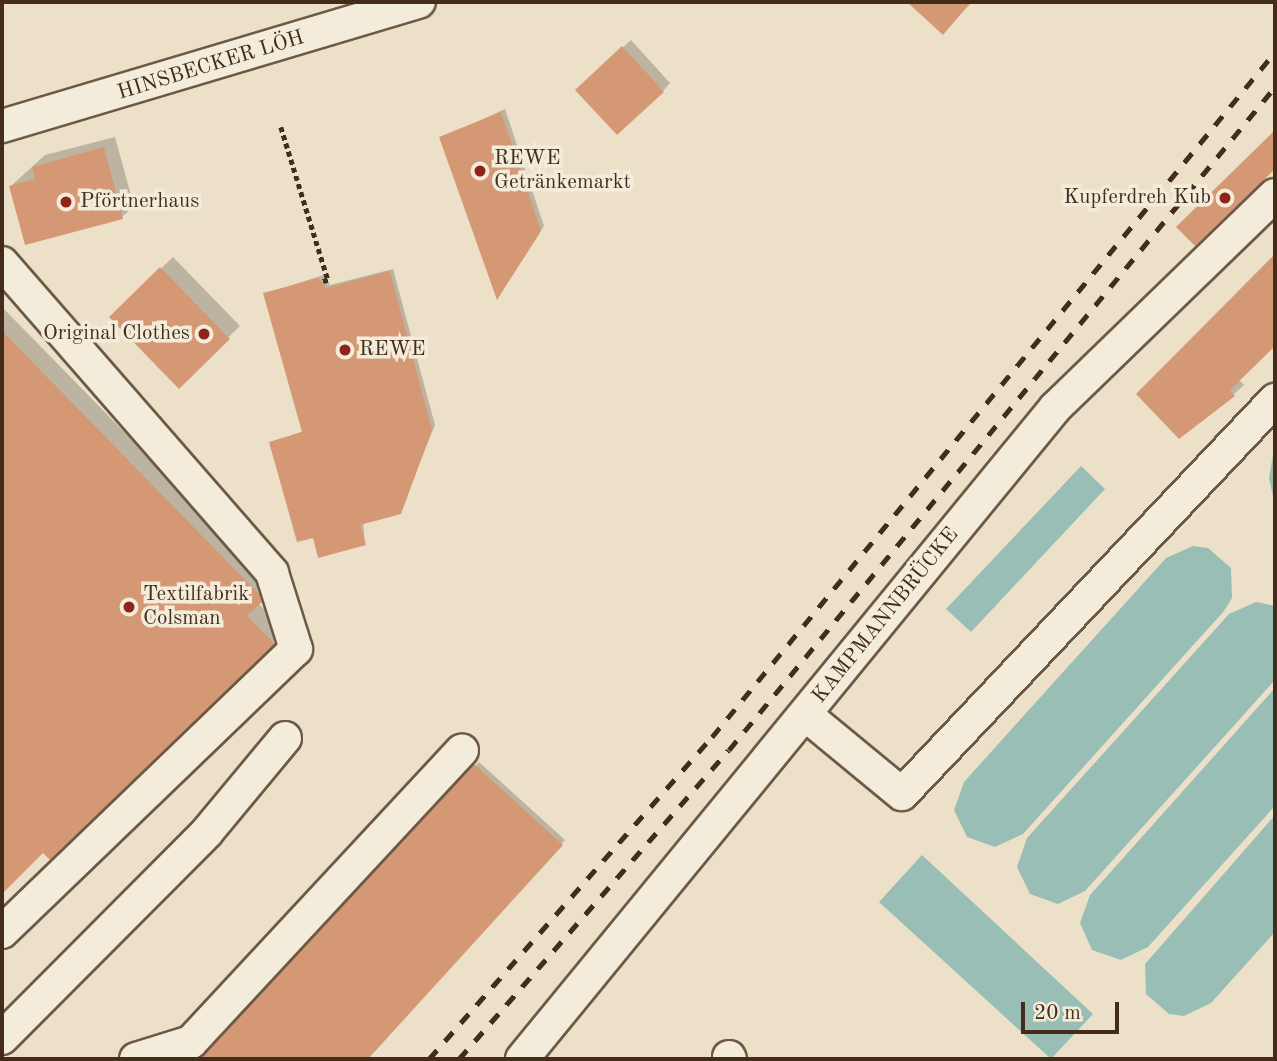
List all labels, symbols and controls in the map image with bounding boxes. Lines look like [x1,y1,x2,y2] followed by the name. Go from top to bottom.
[115,26,307,106] street label: HINSBECKER LÖH
[494,146,631,196] place label: REWE Getränkemarkt
[472,163,488,179] marker: REWE Getränkemarkt
[1063,185,1211,211] place label: Kupferdreh Kub
[80,189,199,215] place label: Pförtnerhaus
[1217,190,1233,206] marker: Kupferdreh Kub
[58,194,74,210] marker: Pförtnerhaus
[43,321,190,347] place label: Original Clothes
[196,326,212,342] marker: Original Clothes
[359,337,425,363] place label: REWE
[337,342,353,358] marker: REWE
[807,523,965,709] street label: KAMPMANNBRÜCKE
[143,582,249,632] place label: Textilfabrik Colsman
[121,599,137,615] marker: Textilfabrik Colsman
[1025,988,1123,1032] scale bar
[1034,1003,1081,1024] text: 20 m

